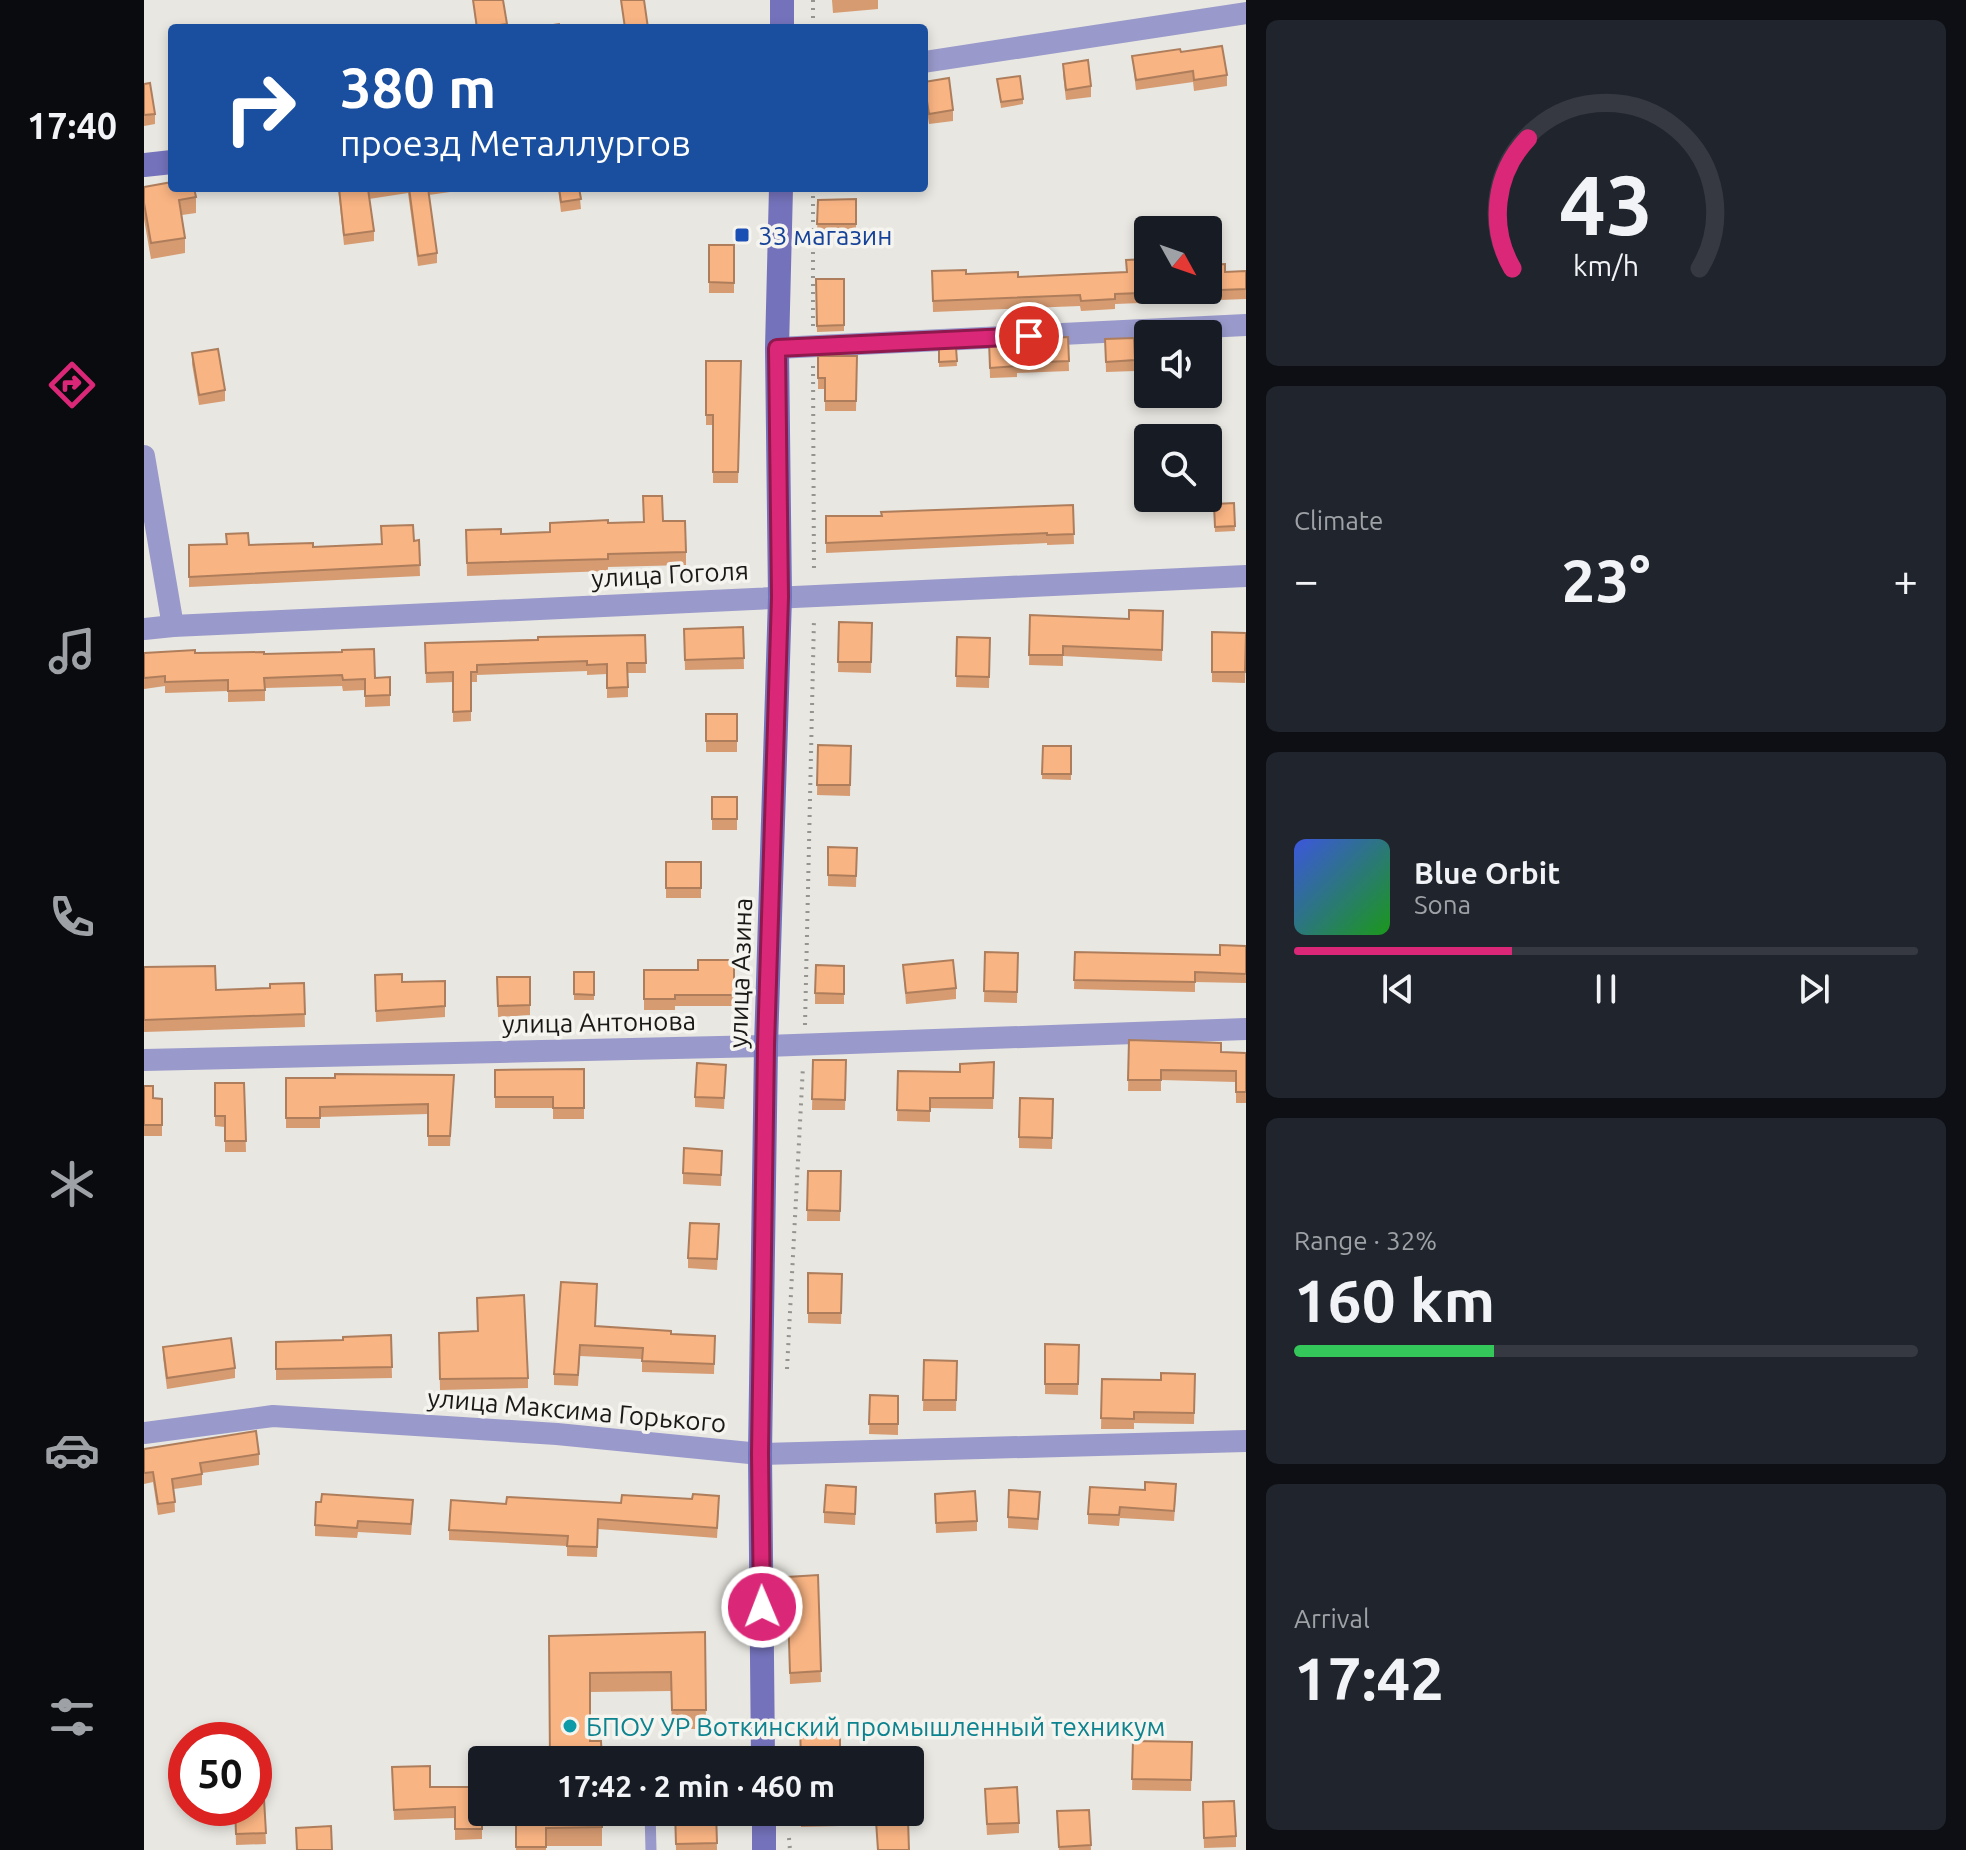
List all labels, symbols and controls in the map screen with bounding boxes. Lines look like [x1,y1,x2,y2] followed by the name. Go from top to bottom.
[208,56,312,160] icon: right
[340,56,496,119] text: 380 m
[27,105,117,146] text: 17:40
[340,122,691,163] text: проезд Металлургов
[1559,157,1653,251] text: 43
[1134,216,1222,304] north arrow
[1134,216,1222,512] map controls
[758,221,892,250] place label: 33 магазин
[733,226,751,244] marker: 33 магазин
[1573,249,1639,281] text: km/h
[995,302,1063,370] pin
[1007,314,1051,358] icon: arrive
[1134,320,1222,408] button: sound
[44,357,100,413] icon: directions
[1134,424,1222,512] button: search
[1294,506,1383,535] text: Climate
[1562,546,1650,613] text: 23°
[591,555,749,593] street label: улица Гоголя
[1294,555,1319,604] text: −
[1893,555,1918,604] text: +
[44,623,100,679] icon: music
[1414,856,1560,890] text: Blue Orbit
[44,889,100,945] icon: phone
[1414,890,1471,919] text: Sona
[723,897,757,1049] street label: улица Азина
[1376,967,1420,1011] icon: previous
[1584,967,1628,1011] icon: pause
[1792,967,1836,1011] icon: next
[502,1006,696,1038] street label: улица Антонова
[44,1156,100,1212] icon: climate
[1294,1226,1437,1255] text: Range · 32%
[1294,1266,1495,1333] text: 160 km
[426,1382,728,1438] street label: улица Максима Горького
[44,1422,100,1478] icon: car
[720,1565,804,1649] position arrow
[1294,1604,1370,1633] text: Arrival
[1294,1644,1444,1711] text: 17:42
[44,1689,100,1745] icon: filters
[586,1712,1166,1741] place label: БПОУ УР Воткинский промышленный техникум
[561,1717,579,1735] marker: БПОУ УР Воткинский промышленный техникум
[168,1722,272,1826] speed limit sign: 50
[557,1769,835,1803] text: 17:42 · 2 min · 460 m

